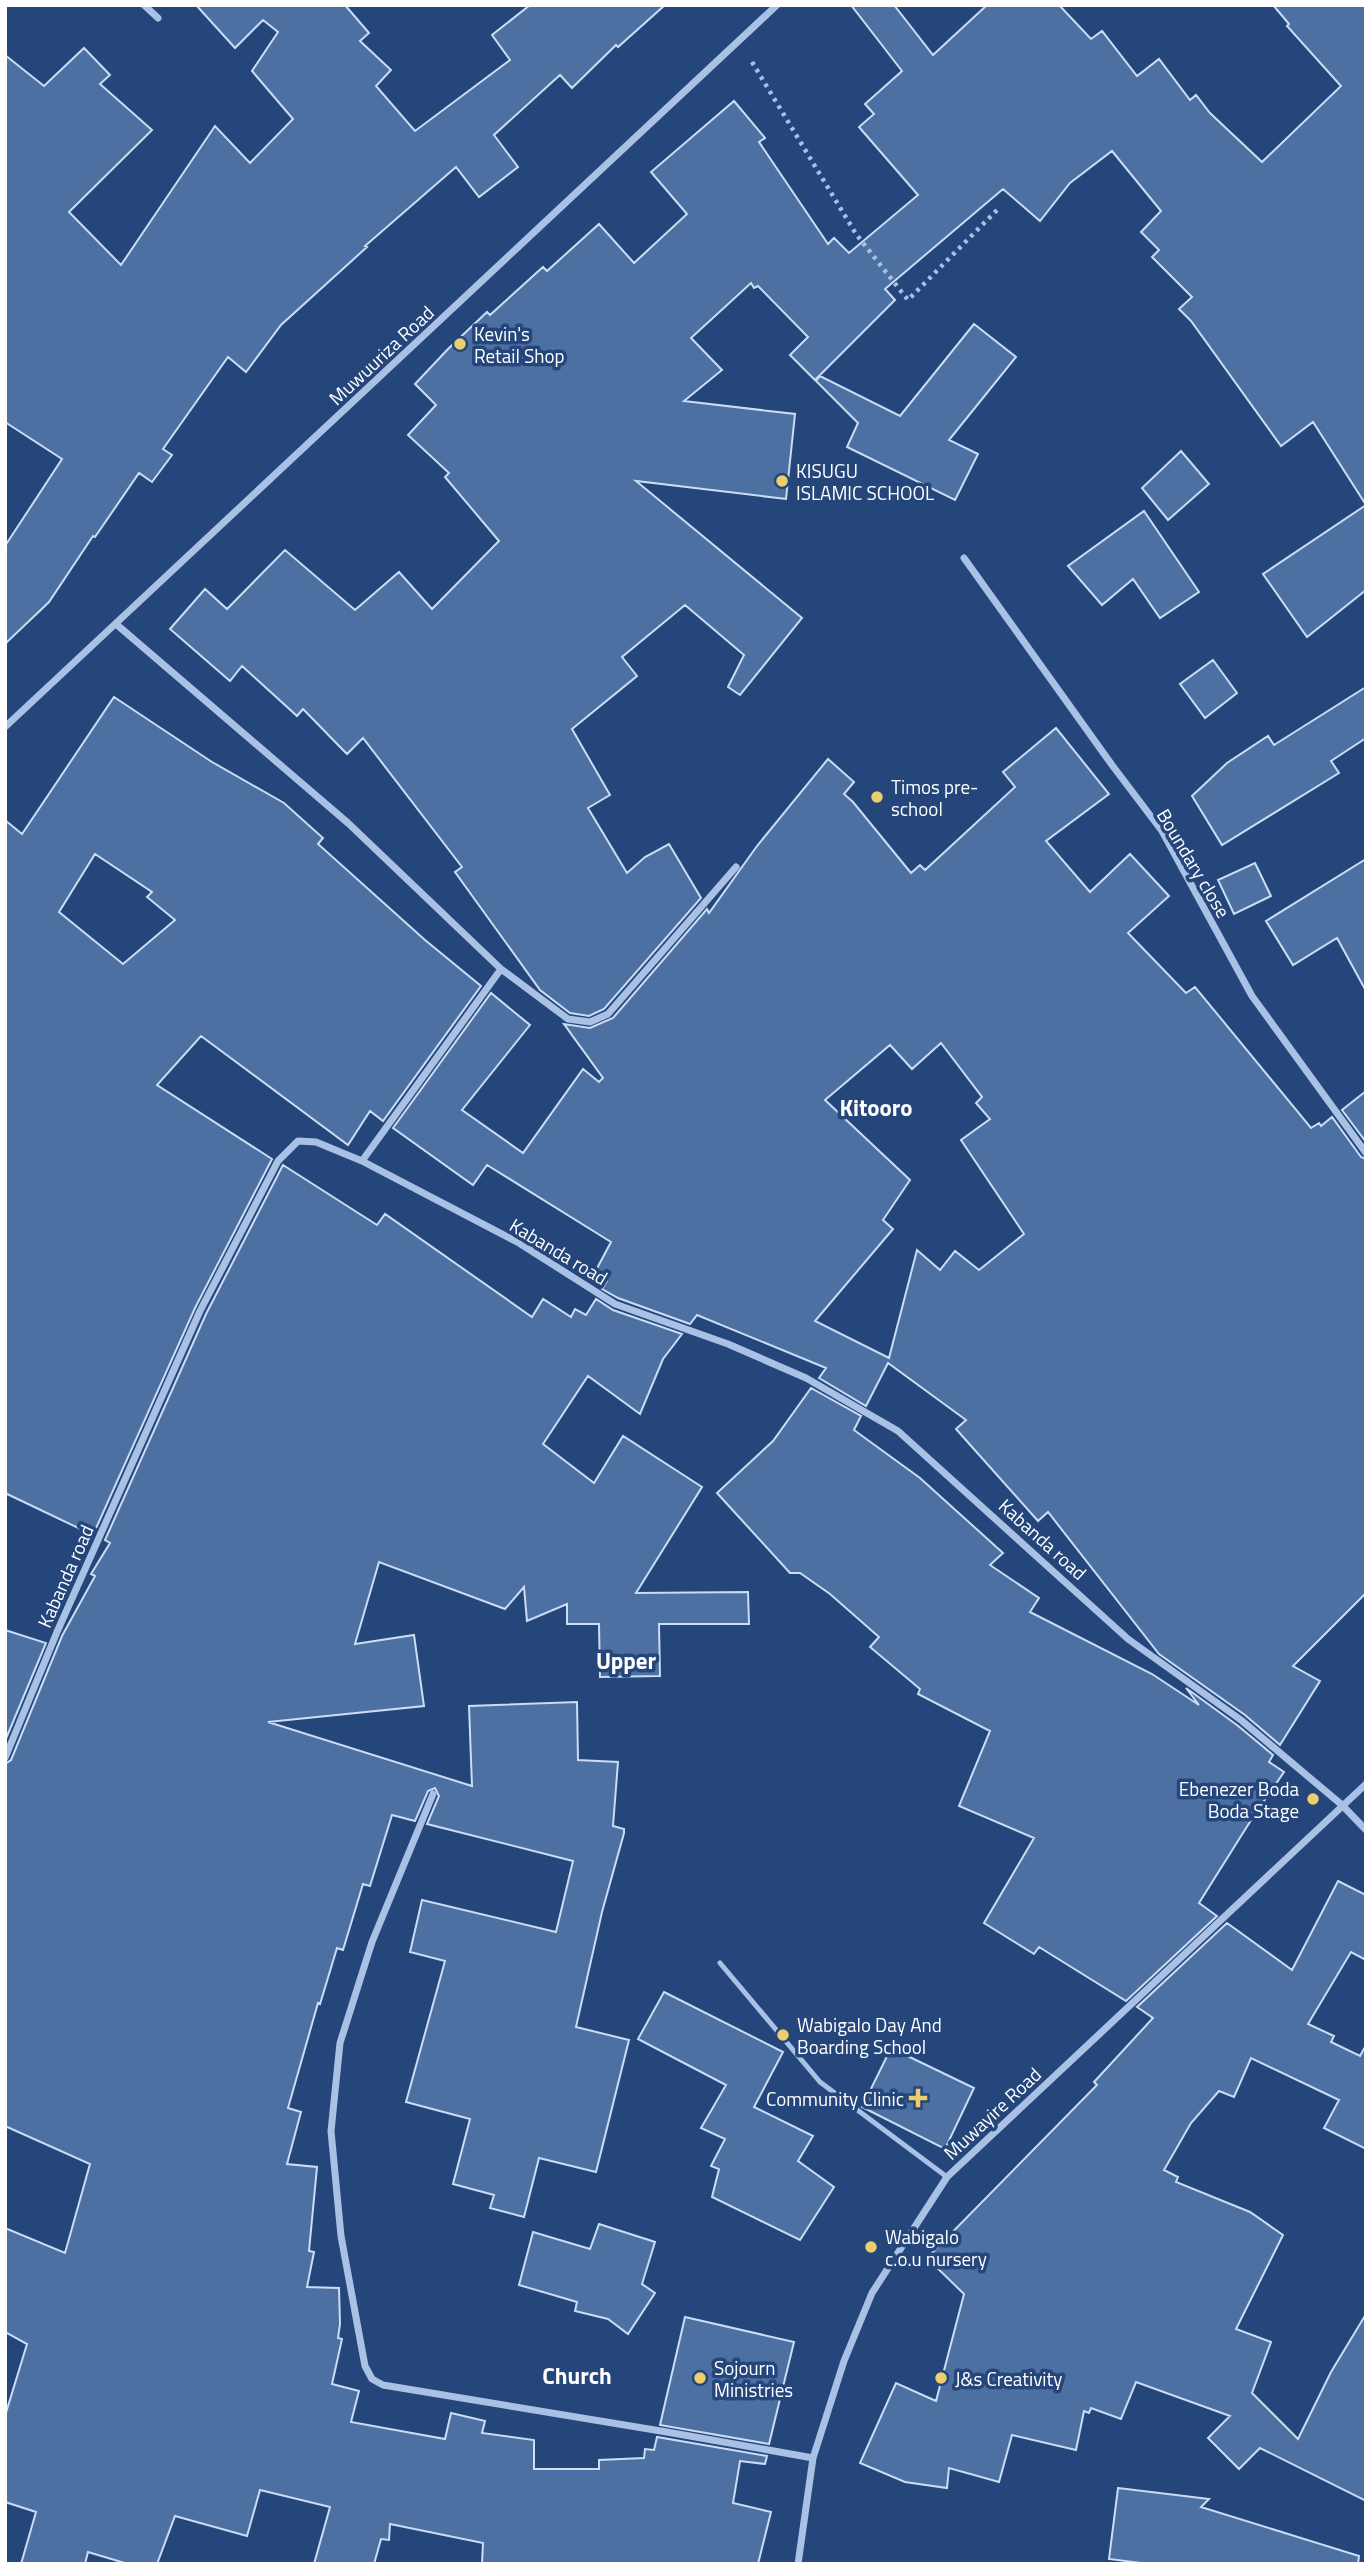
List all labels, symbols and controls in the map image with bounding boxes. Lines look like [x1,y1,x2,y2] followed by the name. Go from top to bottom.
[322,298,440,412] street label: Muwuuriza Road
[474,319,565,370] place label: Kevin's Retail Shop
[452,336,468,352] marker: Kevin's Retail Shop
[796,456,934,507] place label: KISUGU ISLAMIC SCHOOL
[774,473,790,489] marker: KISUGU ISLAMIC SCHOOL
[891,772,978,823] place label: Timos pre- school
[869,789,885,805] marker: Timos pre- school
[1150,803,1238,923] street label: Boundary close
[839,1090,913,1125] district label: Kitooro
[504,1210,614,1292] street label: Kabanda road
[993,1491,1093,1587] street label: Kabanda road
[29,1520,101,1632] street label: Kabanda road
[596,1643,657,1678] district label: Upper
[1179,1774,1299,1825] place label: Ebenezer Boda Boda Stage
[1305,1791,1321,1807] marker: Ebenezer Boda Boda Stage
[797,2010,942,2061] place label: Wabigalo Day And Boarding School
[775,2027,791,2043] marker: Wabigalo Day And Boarding School
[937,2060,1047,2166] street label: Muwayire Road
[766,2084,904,2113] place label: Community Clinic
[910,2090,926,2106] marker: Community Clinic
[885,2222,987,2273] place label: Wabigalo c.o.u nursery
[863,2239,879,2255] marker: Wabigalo c.o.u nursery
[714,2353,793,2404] place label: Sojourn Ministries
[542,2358,612,2393] district label: Church
[955,2364,1062,2393] place label: J&s Creativity
[692,2370,708,2386] marker: Sojourn Ministries
[933,2370,949,2386] marker: J&s Creativity

